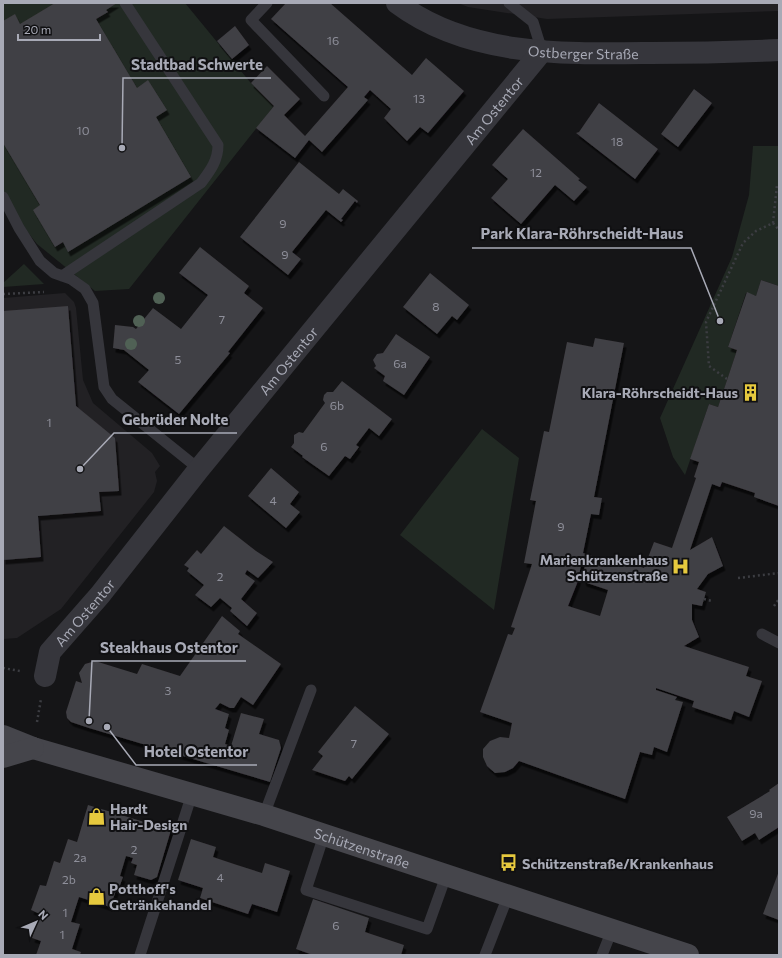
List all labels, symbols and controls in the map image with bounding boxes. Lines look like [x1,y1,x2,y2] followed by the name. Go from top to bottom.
[18,16,100,42] scale bar
[24,22,51,36] text: 20 m
[327,33,339,47] house number: 16
[527,41,639,62] street label: Ostberger Straße
[123,51,271,78] callout: Stadtbad Schwerte
[131,55,263,73] text: Stadtbad Schwerte
[461,72,527,147] street label: Am Ostentor
[413,91,425,105] house number: 13
[77,123,90,137] house number: 10
[611,134,623,148] house number: 18
[530,165,542,179] house number: 12
[279,216,287,230] house number: 9
[472,221,691,248] callout: Park Klara-Röhrscheidt-Haus
[481,224,683,242] text: Park Klara-Röhrscheidt-Haus
[281,247,289,261] house number: 9
[432,299,440,313] house number: 8
[219,312,225,326] house number: 7
[255,323,321,398] street label: Am Ostentor
[175,352,182,366] house number: 5
[393,356,407,370] house number: 6a
[741,382,761,402] building icon: Klara-Röhrscheidt-Haus
[582,384,738,401] place label: Klara-Röhrscheidt-Haus
[330,398,344,412] house number: 6b
[114,406,237,433] callout: Gebrüder Nolte
[122,410,228,428] text: Gebrüder Nolte
[46,415,52,429] house number: 1
[320,439,328,453] house number: 6
[269,493,277,507] house number: 4
[557,519,565,533] house number: 9
[540,551,668,584] place label: Marienkrankenhaus Schützenstraße
[671,557,691,577] hospital icon: Marienkrankenhaus Schützenstraße
[217,569,224,583] house number: 2
[51,575,118,649] street label: Am Ostentor
[92,634,246,661] callout: Steakhaus Ostentor
[100,638,238,656] text: Steakhaus Ostentor
[165,683,172,697] house number: 3
[351,736,357,750] house number: 7
[136,738,257,765] callout: Hotel Ostentor
[144,742,248,760] text: Hotel Ostentor
[110,800,187,833] place label: Hardt Hair-Design
[87,806,107,826] shop icon: Hardt Hair-Design
[749,806,763,820] house number: 9a
[312,824,412,871] street label: Schützenstraße
[131,842,138,856] house number: 2
[74,850,86,864] house number: 2a
[499,853,519,873] bus stop icon: Schützenstraße/Krankenhaus
[522,855,714,872] place label: Schützenstraße/Krankenhaus
[216,870,224,884] house number: 4
[62,872,76,886] house number: 2b
[109,880,211,913] place label: Potthoff's Getränkehandel
[86,886,106,906] shop icon: Potthoff's Getränkehandel
[16,902,56,942] north arrow
[62,905,68,919] house number: 1
[36,907,51,922] text: N
[332,918,340,932] house number: 6
[59,927,65,941] house number: 1

